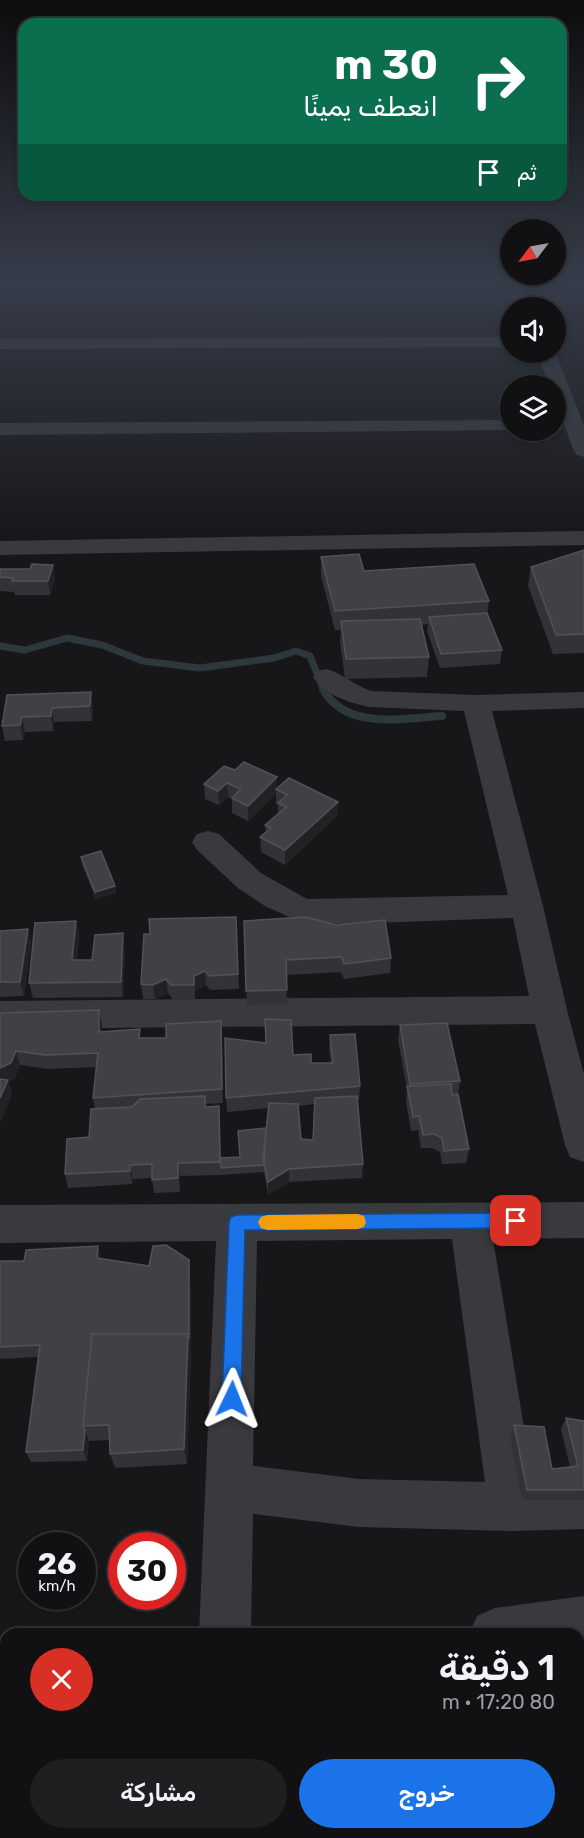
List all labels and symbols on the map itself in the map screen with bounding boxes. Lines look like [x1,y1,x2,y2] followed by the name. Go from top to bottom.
[500,219,566,285] north arrow
[490,1195,541,1246] pin
[200,1367,264,1431] position arrow
[108,1532,186,1610] speed limit sign: 30

